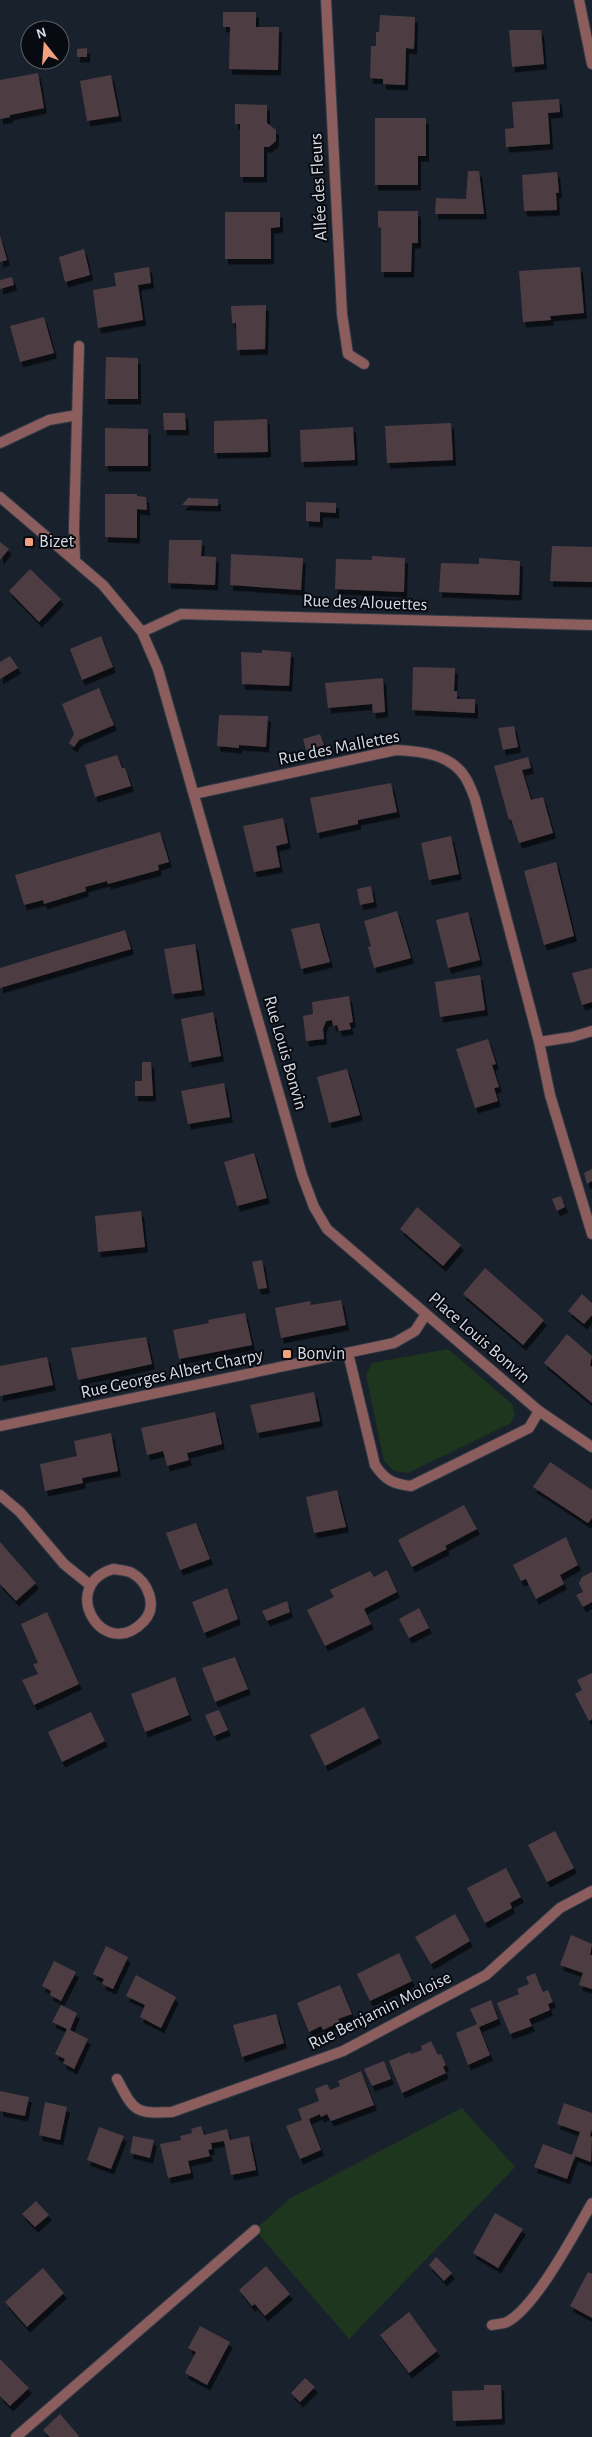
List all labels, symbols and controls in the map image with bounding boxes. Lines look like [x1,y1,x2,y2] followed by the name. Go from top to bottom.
[20,20,70,70] north arrow
[35,25,48,42] text: N
[307,133,331,241] street label: Allée des Fleurs
[39,533,74,551] place label: Bizet
[23,536,35,548] marker: Bizet
[302,592,428,614] street label: Rue des Alouettes
[277,727,401,769] street label: Rue des Mallettes
[260,994,310,1112] street label: Rue Louis Bonvin
[425,1289,533,1387] street label: Place Louis Bonvin
[297,1345,345,1363] place label: Bonvin
[79,1346,265,1402] street label: Rue Georges Albert Charpy
[281,1348,293,1360] marker: Bonvin
[306,1969,454,2053] street label: Rue Benjamin Moloise

